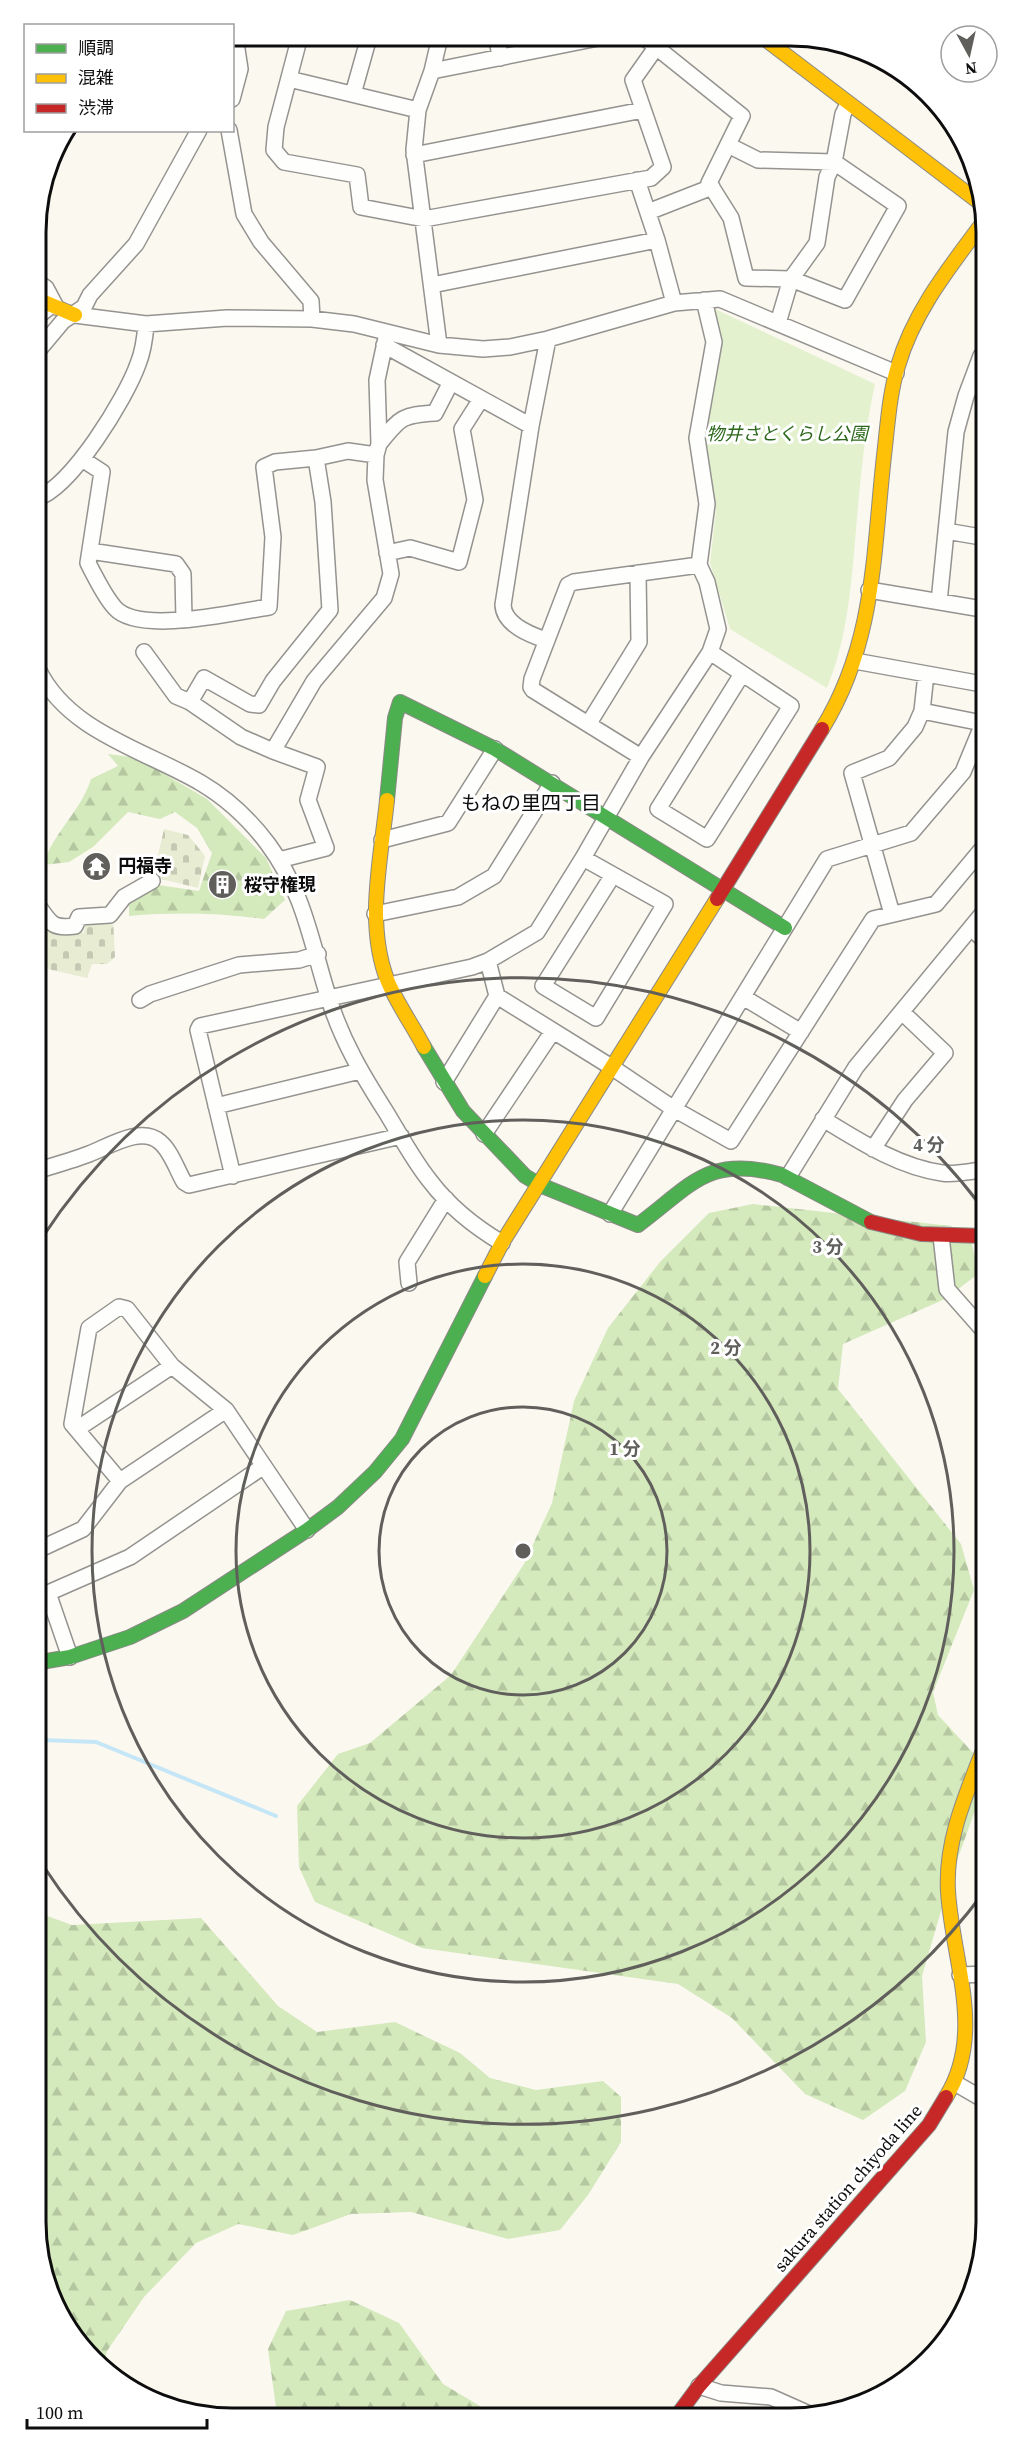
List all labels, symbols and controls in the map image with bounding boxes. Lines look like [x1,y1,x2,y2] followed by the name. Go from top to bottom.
[24,24,234,132] legend
[939,24,999,84] north arrow
[78,35,114,60] text: 順調
[963,57,978,81] text: N
[78,65,114,90] text: 混雑
[78,95,114,120] text: 渋滞
[706,421,871,446] park label: 物井さとくらし公園
[461,789,601,817] district label: もねの里四丁目
[81,850,113,882] temple icon: 円福寺
[118,853,172,878] place label: 円福寺
[207,869,239,901] building icon: 桜守権現
[244,872,316,897] place label: 桜守権現
[913,1132,945,1157] text: 4 分
[812,1234,844,1259] text: 3 分
[710,1335,742,1360] text: 2 分
[609,1436,641,1461] text: 1 分
[513,1541,533,1561] centre of rings
[768,2099,927,2277] street label: sakura station chiyoda line
[27,2392,207,2430] scale bar
[36,2400,83,2425] text: 100 m

